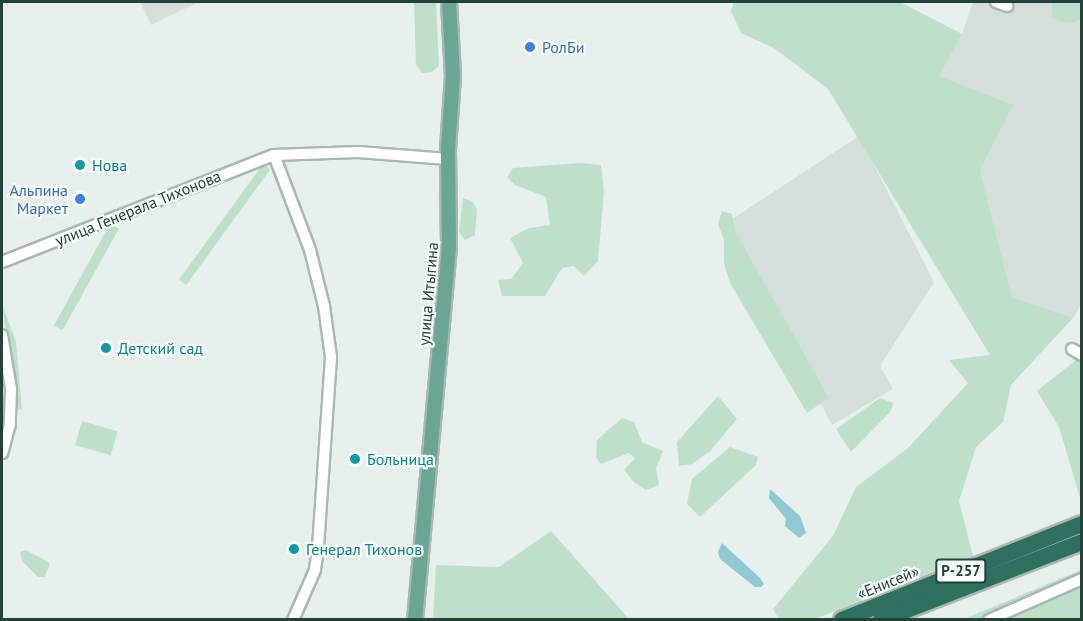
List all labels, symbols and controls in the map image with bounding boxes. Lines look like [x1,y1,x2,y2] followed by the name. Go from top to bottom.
[542,37,584,57] place label: РолБи
[523,40,537,54] marker: РолБи
[92,155,127,175] place label: Нова
[73,158,87,172] marker: Нова
[52,166,224,250] street label: улица Генерала Тихонова
[9,180,68,218] place label: Альпина Маркет
[73,192,87,206] marker: Альпина Маркет
[414,241,442,347] street label: улица Итыгина
[118,338,203,358] place label: Детский сад
[99,341,113,355] marker: Детский сад
[367,449,434,469] place label: Больница
[348,452,362,466] marker: Больница
[306,539,423,559] place label: Генерал Тихонов
[287,542,301,556] marker: Генерал Тихонов
[934,559,988,583] road number: Р-257
[854,561,922,603] street label: «Енисей»

